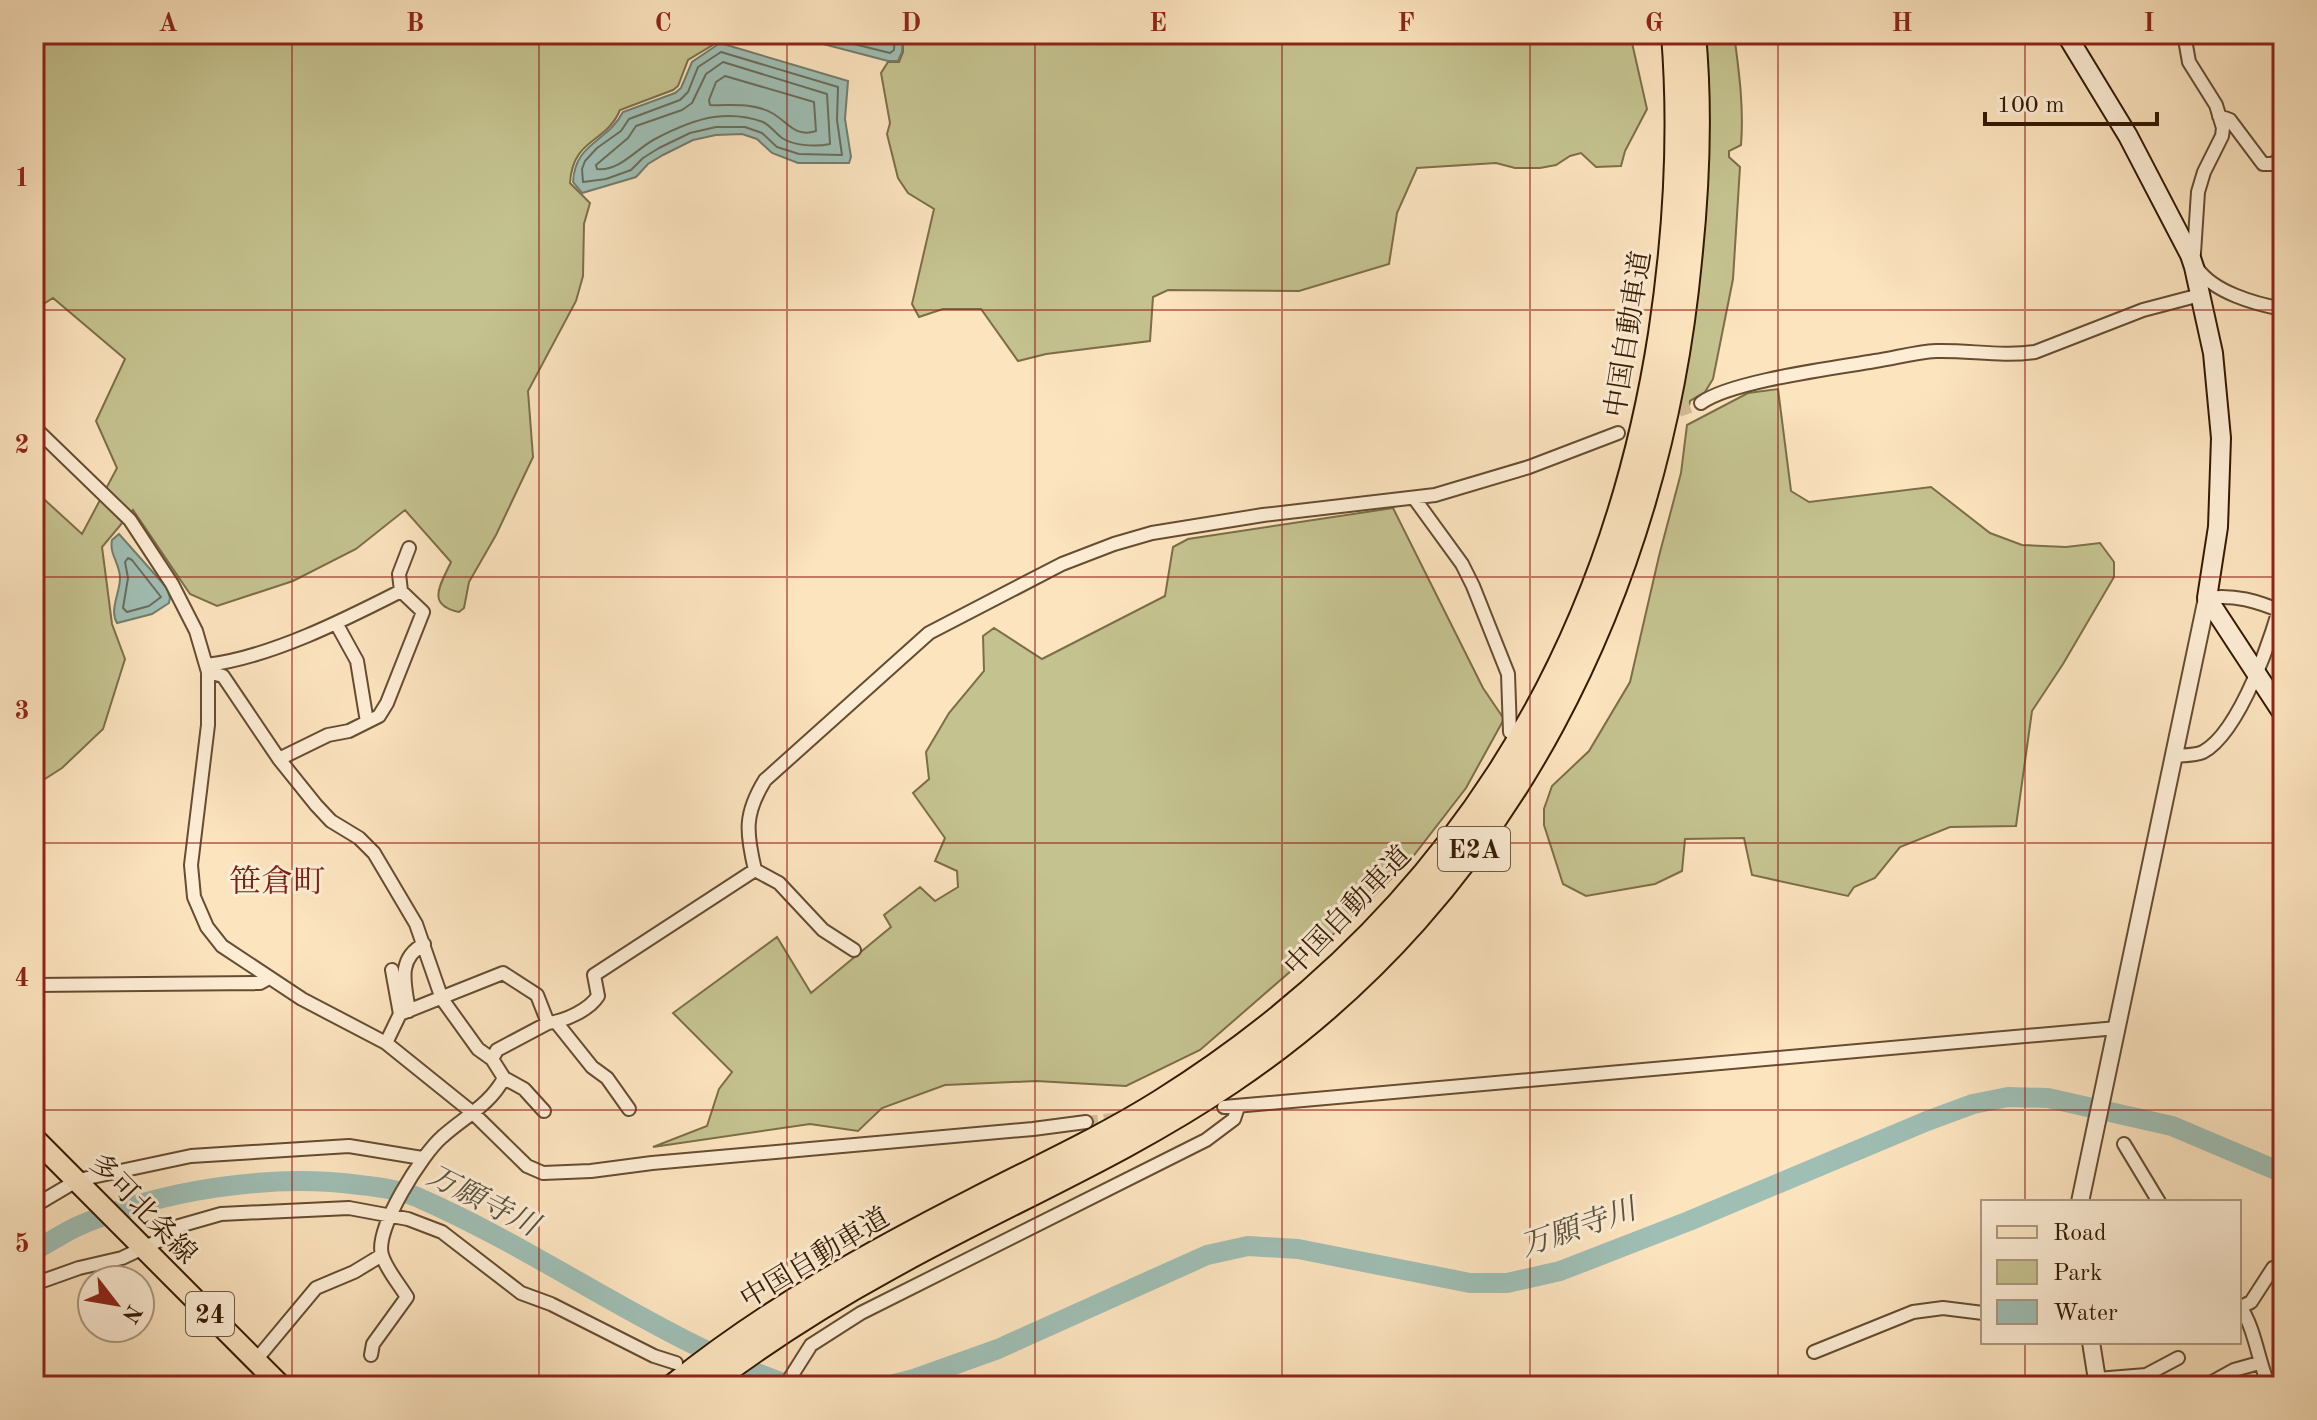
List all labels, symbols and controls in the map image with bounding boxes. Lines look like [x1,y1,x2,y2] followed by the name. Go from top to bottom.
[158,11,178,37] text: A
[406,11,424,37] text: B
[654,11,672,37] text: C
[901,11,921,37] text: D
[1149,11,1167,37] text: E
[1397,11,1415,37] text: F
[1645,11,1663,37] text: G
[1891,11,1913,37] text: H
[2143,11,2155,37] text: I
[1985,76,2157,126] scale bar
[1997,94,2065,118] text: 100 m
[14,166,30,192] text: 1
[1600,249,1657,420] street label: 中国自動車道
[14,433,30,459] text: 2
[14,699,30,725] text: 3
[1438,827,1510,871] road number: E2A
[1279,840,1418,982] street label: 中国自動車道
[229,864,325,900] district label: 笹倉町
[14,966,30,992] text: 4
[83,1148,203,1270] street label: 多可北条線
[422,1159,546,1244] water label: 万願寺川
[1516,1191,1643,1263] water label: 万願寺川
[1981,1200,2241,1344] legend
[735,1202,895,1315] street label: 中国自動車道
[2053,1222,2106,1246] text: Road
[14,1232,30,1258] text: 5
[2053,1262,2102,1286] text: Park
[76,1264,156,1344] north arrow
[186,1292,234,1336] road number: 24
[118,1300,145,1326] text: N
[2053,1302,2118,1326] text: Water

